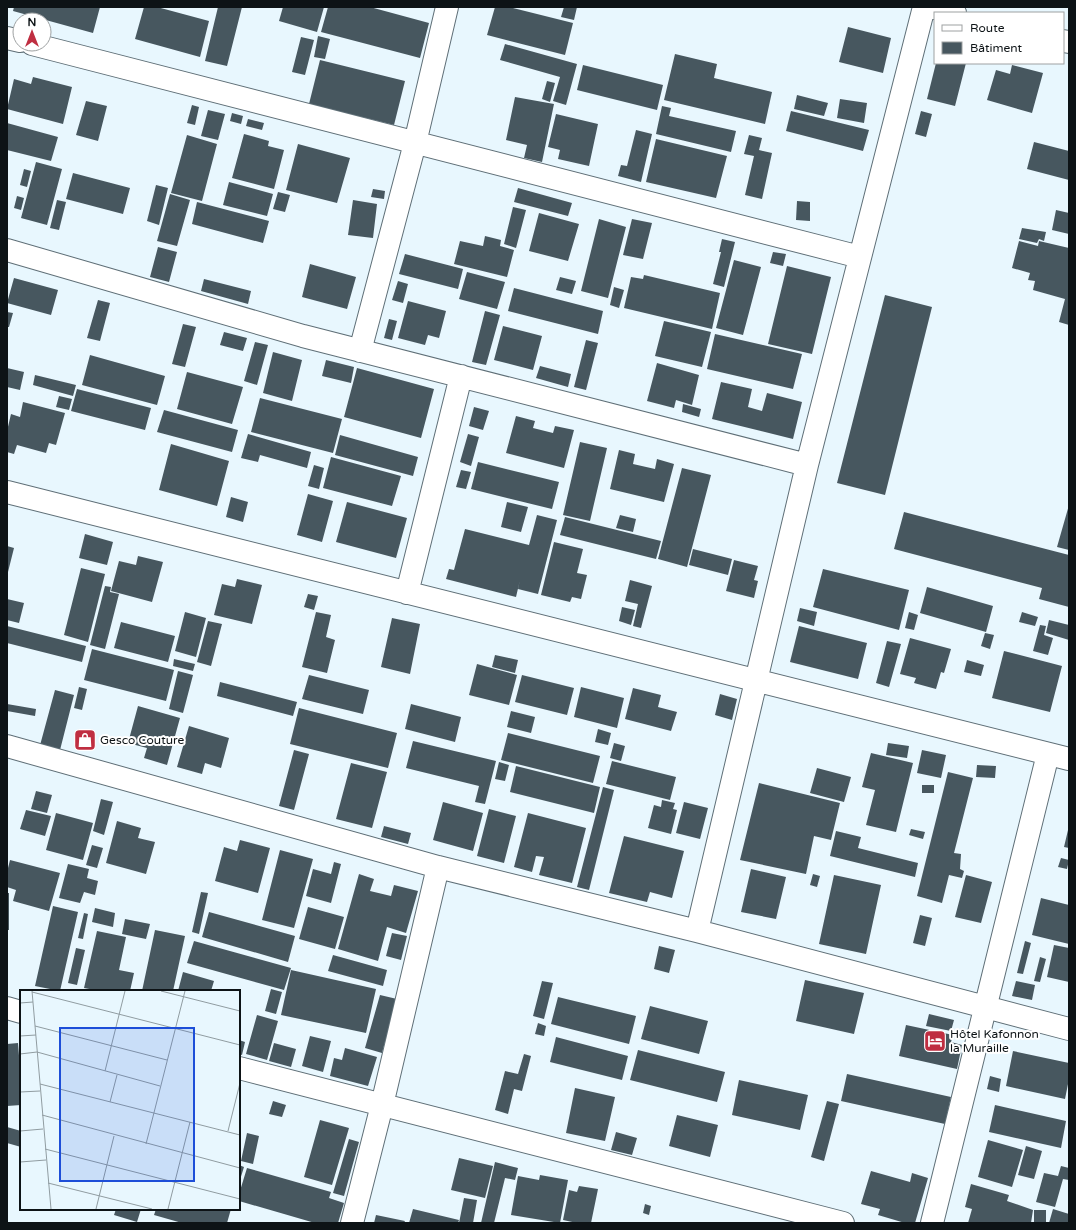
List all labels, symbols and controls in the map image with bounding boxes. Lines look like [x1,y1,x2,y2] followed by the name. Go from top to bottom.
[12,12,52,52] north arrow
[934,12,1064,64] legend
[28,16,36,29] text: N
[970,21,1005,35] text: Route
[970,41,1022,55] text: Bâtiment
[72,727,98,753] shop icon: Gesco Couture
[100,733,184,747] place label: Gesco Couture
[20,990,240,1210] inset map
[950,1027,1039,1055] place label: Hôtel Kafonnon la Muraille
[922,1028,948,1054] hotel icon: Hôtel Kafonnon la Muraille

